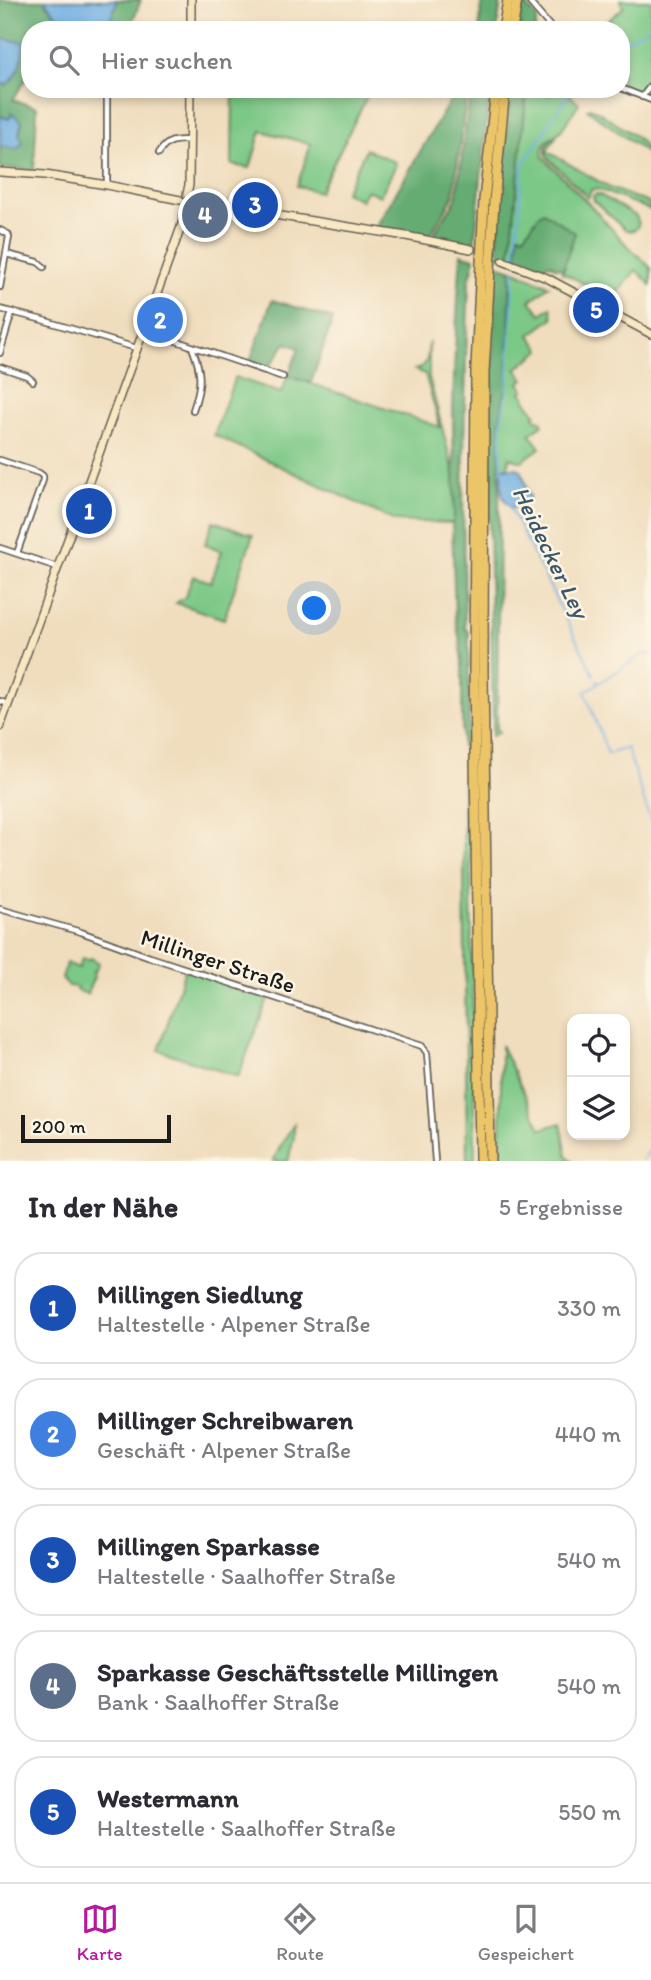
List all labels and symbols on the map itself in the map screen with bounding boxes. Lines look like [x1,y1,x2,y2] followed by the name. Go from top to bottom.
[232,179,278,231] pin: 3
[182,189,228,241] pin: 4
[573,284,619,336] pin: 5
[137,294,183,346] pin: 2
[507,481,597,625] water label: Heidecker Ley
[66,485,112,537] pin: 1
[297,591,331,625] your location
[137,923,299,999] street label: Millinger Straße
[21,1112,172,1144] scale bar

